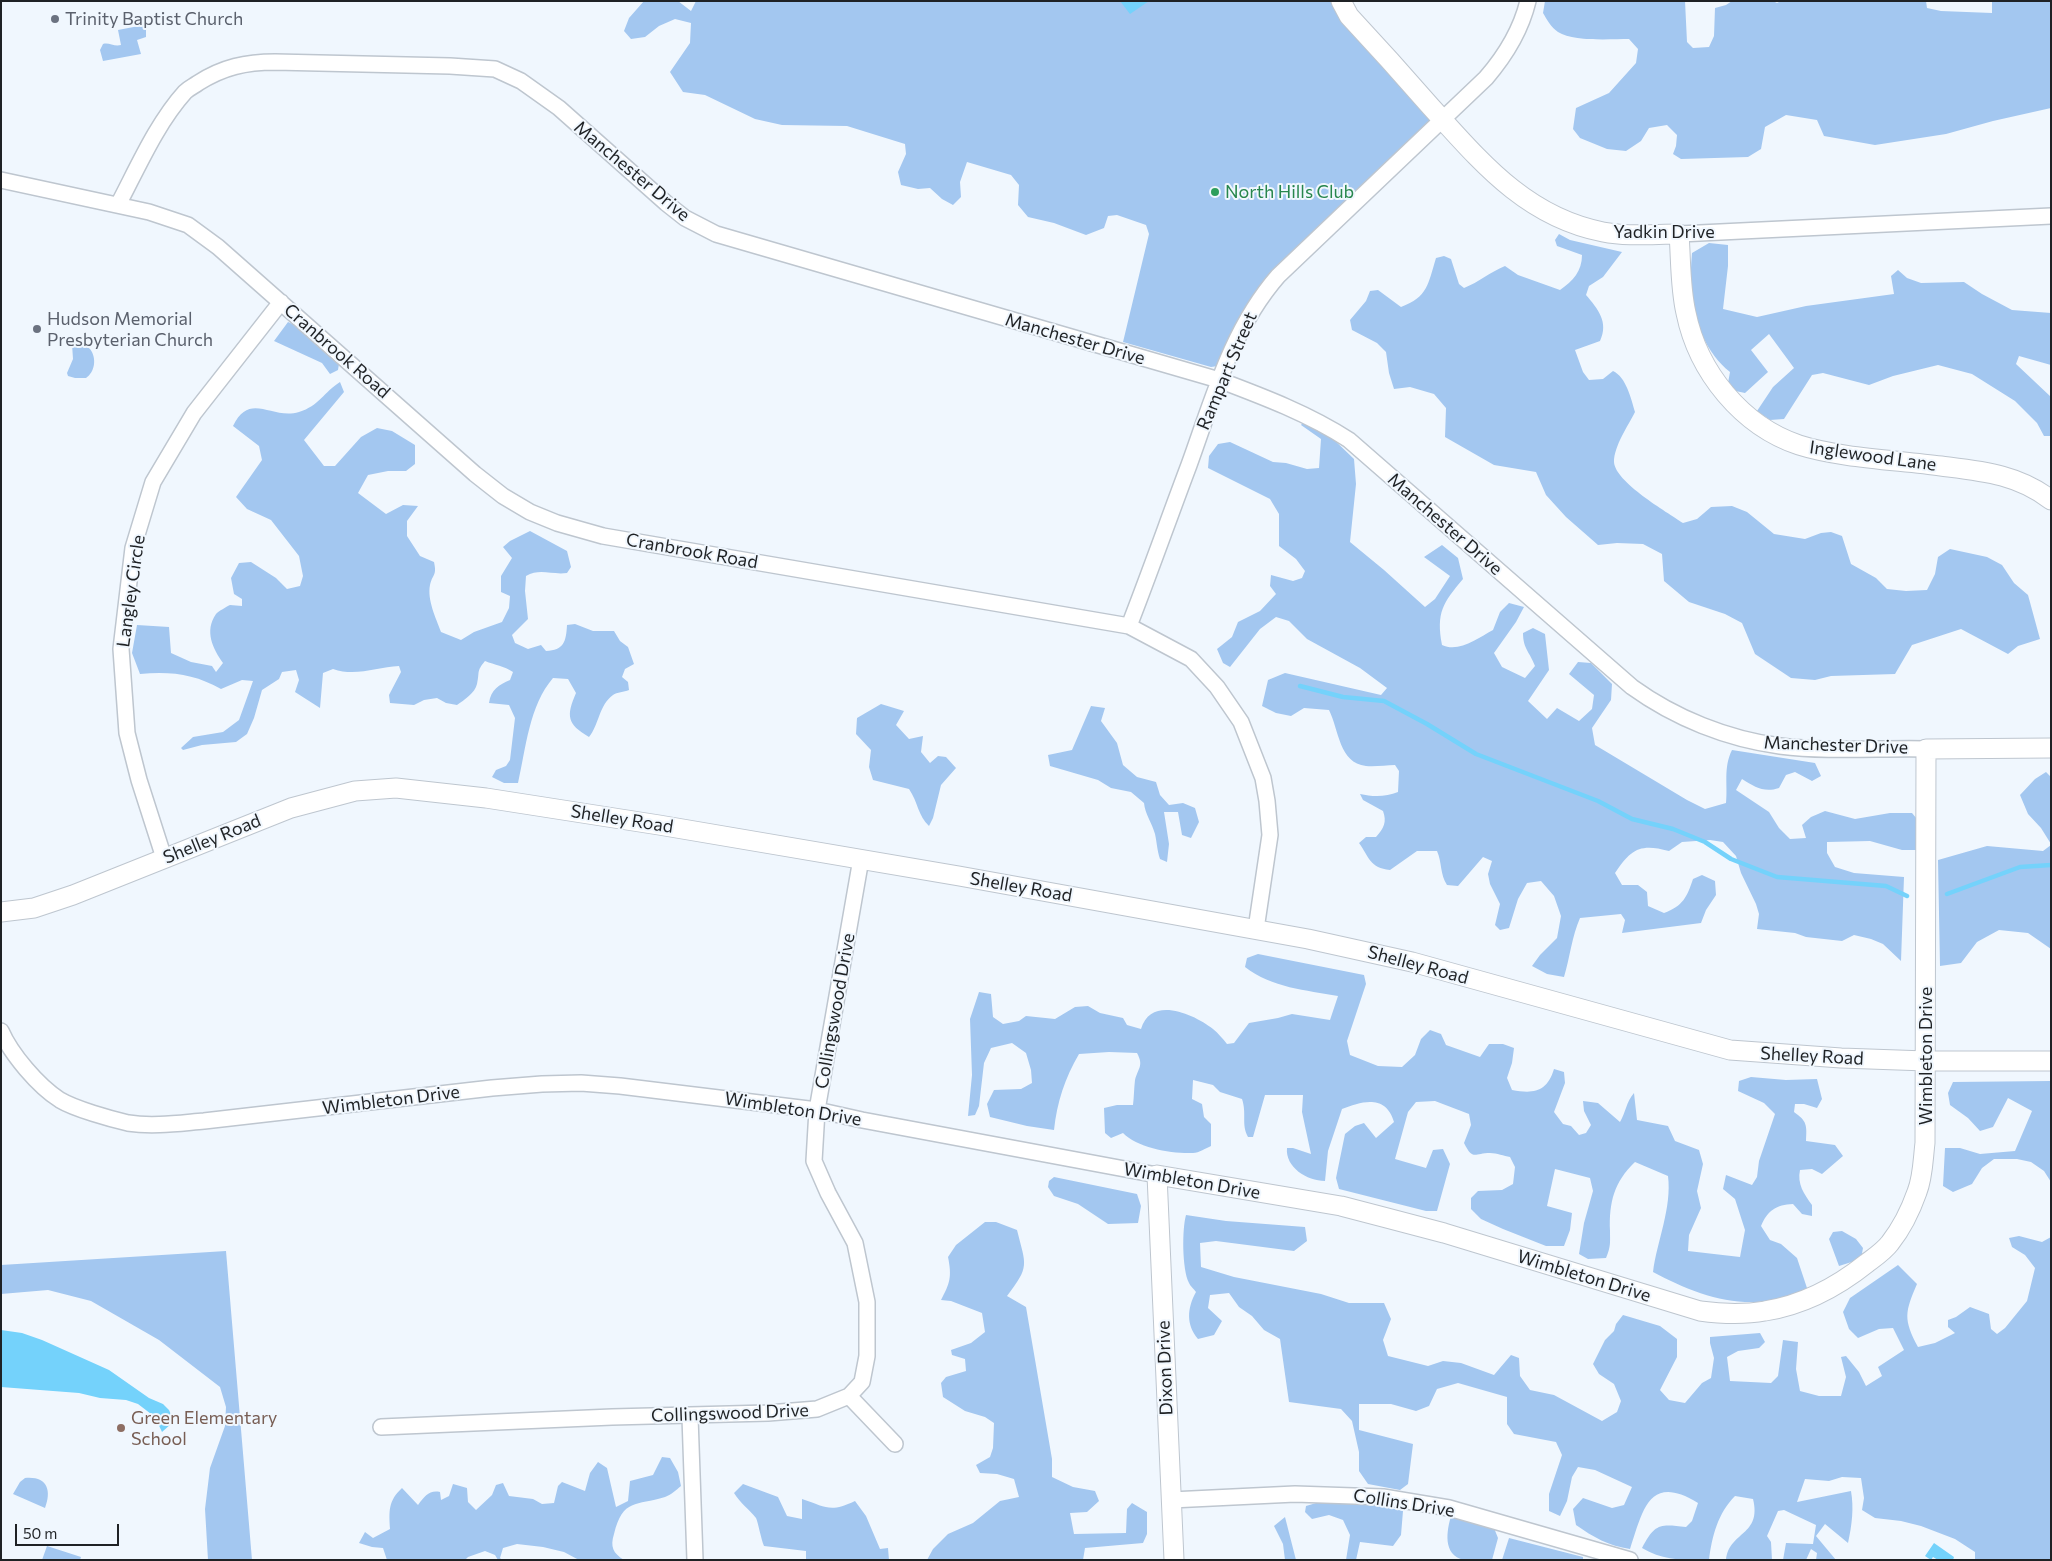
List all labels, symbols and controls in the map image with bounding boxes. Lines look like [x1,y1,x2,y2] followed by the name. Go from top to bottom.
[65,8,243,30] place label: Trinity Baptist Church
[49,13,61,25] marker: Trinity Baptist Church
[570,116,694,226] street label: Manchester Drive
[1225,181,1354,203] place label: North Hills Club
[1209,186,1221,198] marker: North Hills Club
[1613,221,1715,243] street label: Yadkin Drive
[280,299,394,403] street label: Cranbrook Road
[47,308,213,350] place label: Hudson Memorial Presbyterian Church
[1003,309,1147,369] street label: Manchester Drive
[1192,309,1262,433] street label: Rampart Street
[31,323,43,335] marker: Hudson Memorial Presbyterian Church
[1808,436,1938,476] street label: Inglewood Lane
[1383,468,1507,580] street label: Manchester Drive
[624,529,760,573] street label: Cranbrook Road
[112,533,150,649] street label: Langley Circle
[1763,732,1909,758] street label: Manchester Drive
[569,800,675,838] street label: Shelley Road
[160,810,264,868] street label: Shelley Road
[968,867,1074,907] street label: Shelley Road
[811,931,859,1091] street label: Collingswood Drive
[1365,941,1471,989] street label: Shelley Road
[1915,987,1937,1125] street label: Wimbleton Drive
[1760,1043,1864,1069] street label: Shelley Road
[321,1081,461,1119] street label: Wimbleton Drive
[723,1087,863,1131] street label: Wimbleton Drive
[1122,1158,1262,1204] street label: Wimbleton Drive
[1515,1245,1653,1307] street label: Wimbleton Drive
[1153,1320,1177,1416] street label: Dixon Drive
[651,1399,809,1427] street label: Collingswood Drive
[131,1407,277,1450] place label: Green Elementary School
[115,1422,127,1434] marker: Green Elementary School
[1352,1484,1456,1522] street label: Collins Drive
[18,1514,121,1546] scale bar
[23,1524,57,1542] text: 50 m

